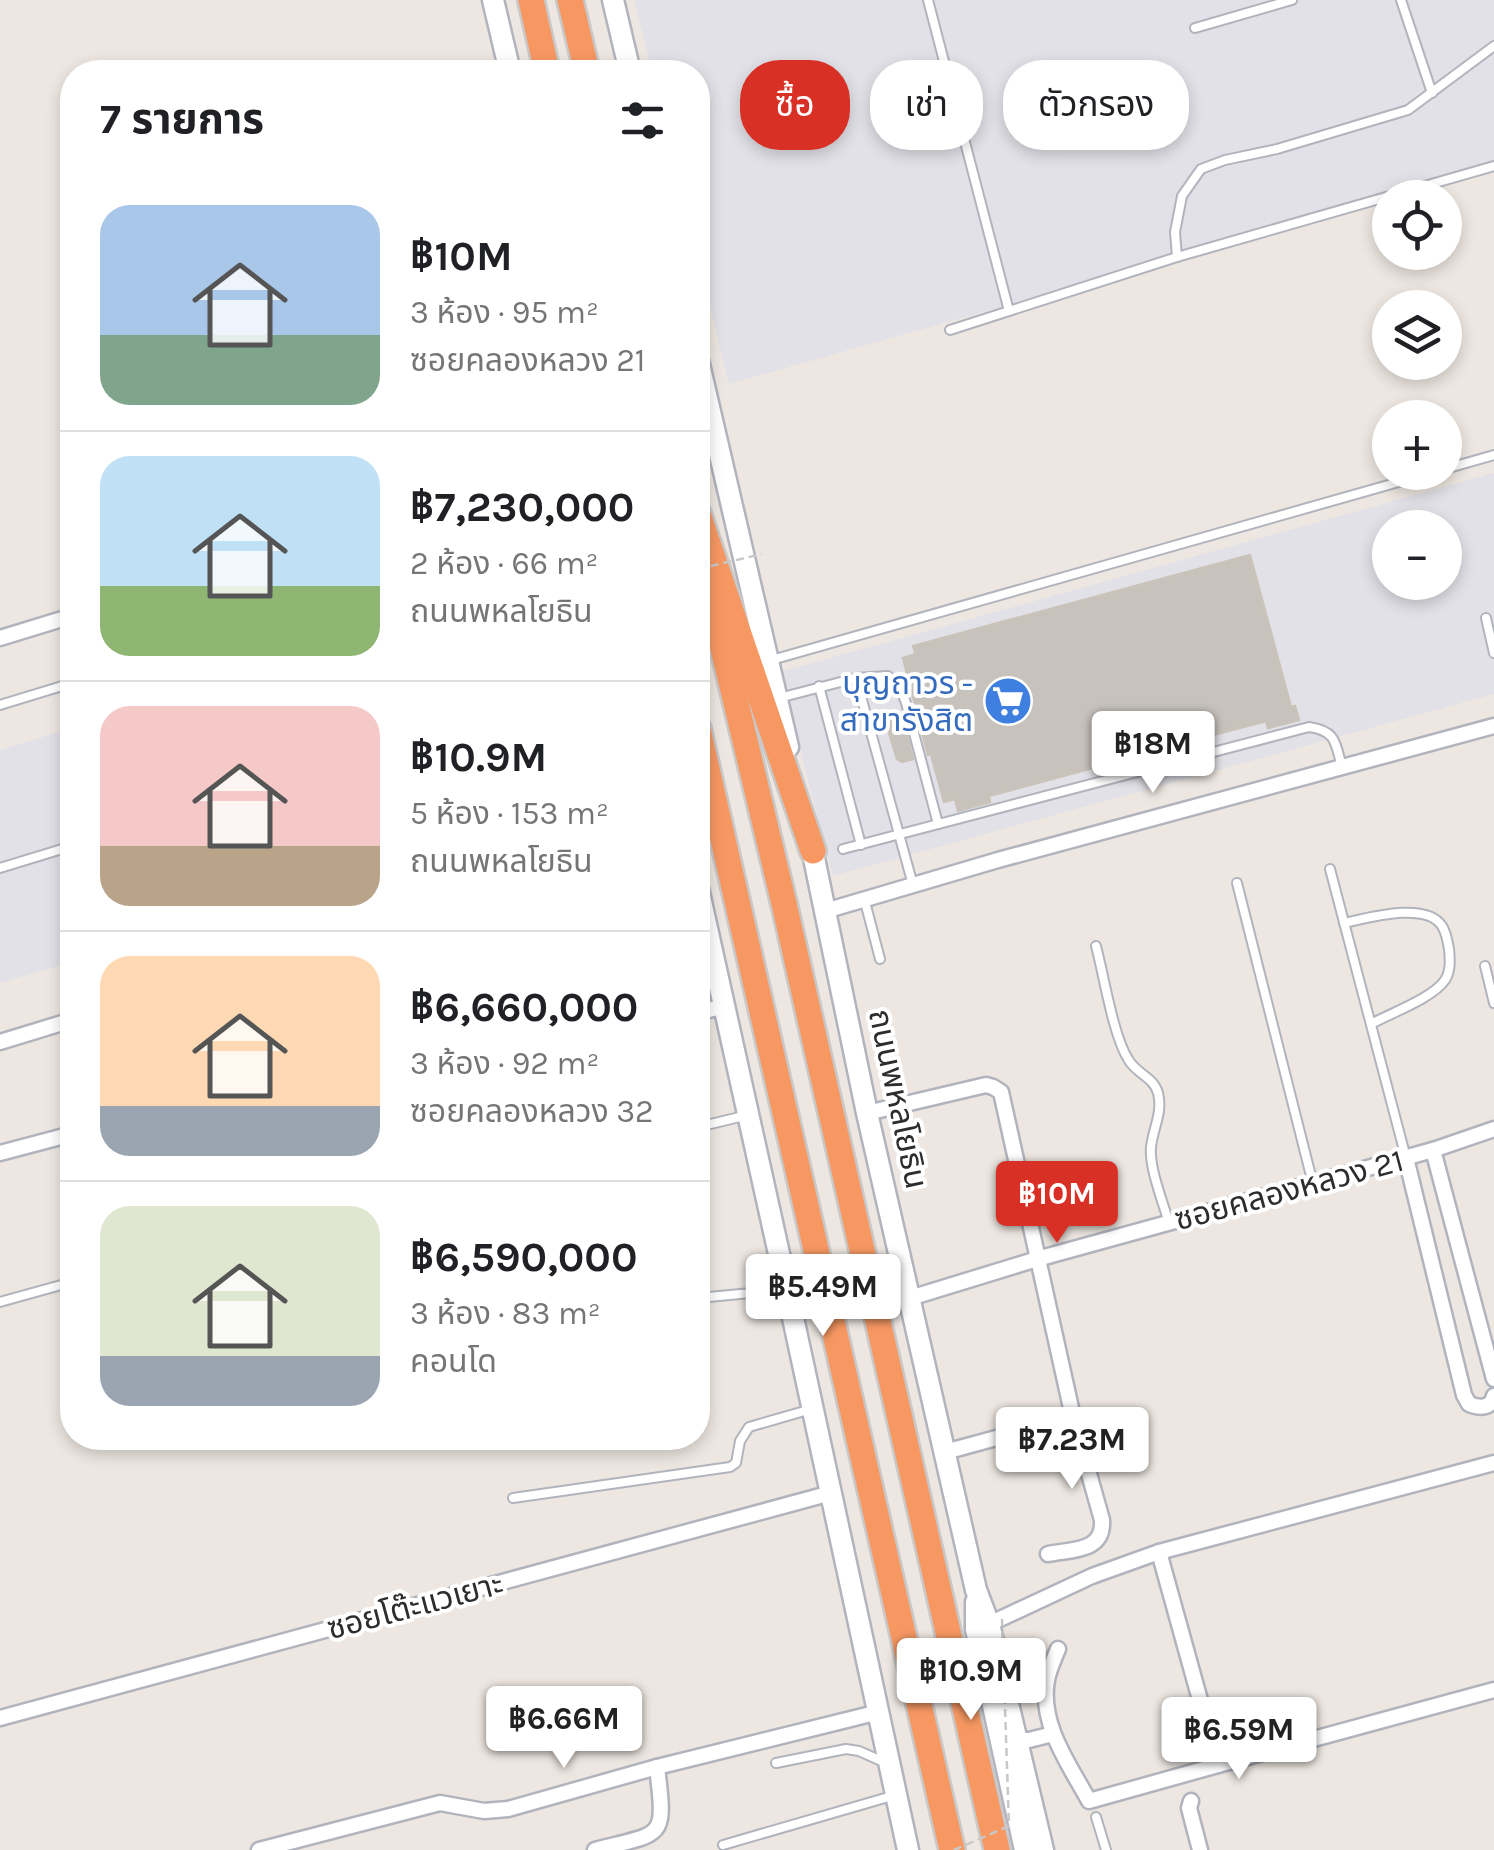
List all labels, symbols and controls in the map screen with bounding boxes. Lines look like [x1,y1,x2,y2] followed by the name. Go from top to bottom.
[740,60,850,150] chip: ซื้อ
[870,60,983,150] chip: เช่า
[1003,60,1189,150] chip: ตัวกรอง
[615,93,670,148] icon: filters
[100,94,264,144] text: 7 รายการ
[1372,180,1462,600] map controls
[1372,180,1462,270] button: locate
[410,231,513,281] text: ฿10M
[180,245,300,365] icon: home
[1372,290,1462,380] button: layers
[410,294,599,331] text: 3 ห้อง · 95 m²
[410,342,645,379] text: ซอยคลองหลวง 21
[1372,400,1462,490] button: +
[410,482,634,532] text: ฿7,230,000
[180,496,300,616] icon: home
[1372,510,1462,600] button: −
[410,545,598,582] text: 2 ห้อง · 66 m²
[410,593,593,630] text: ถนนพหลโยธิน
[840,665,973,739] place label: บุญถาวร - สาขารังสิต
[982,675,1034,727] supermarket icon: บุญถาวร - สาขารังสิต
[1094,711,1212,796] pin: ฿18M
[1114,725,1192,762] text: ฿18M
[410,732,547,782] text: ฿10.9M
[180,746,300,866] icon: home
[410,795,609,832] text: 5 ห้อง · 153 m²
[410,843,593,880] text: ถนนพหลโยธิน
[410,982,638,1032] text: ฿6,660,000
[180,996,300,1116] icon: home
[861,1006,935,1192] street label: ถนนพหลโยธิน
[410,1045,599,1082] text: 3 ห้อง · 92 m²
[410,1093,654,1130] text: ซอยคลองหลวง 32
[1171,1142,1407,1238] street label: ซอยคลองหลวง 21
[998,1161,1116,1246] pin: ฿10M
[1018,1175,1096,1212] text: ฿10M
[410,1232,637,1282] text: ฿6,590,000
[180,1246,300,1366] icon: home
[742,1254,904,1339] pin: ฿5.49M
[768,1268,878,1305] text: ฿5.49M
[410,1295,601,1332] text: 3 ห้อง · 83 m²
[410,1343,497,1380] text: คอนโด
[991,1407,1153,1492] pin: ฿7.23M
[1018,1421,1126,1458] text: ฿7.23M
[323,1565,507,1647] street label: ซอยโต๊ะแวเยาะ
[890,1638,1052,1723] pin: ฿10.9M
[919,1652,1023,1689] text: ฿10.9M
[483,1686,645,1771] pin: ฿6.66M
[1158,1697,1320,1782] pin: ฿6.59M
[508,1700,620,1737] text: ฿6.66M
[1183,1711,1295,1748] text: ฿6.59M

